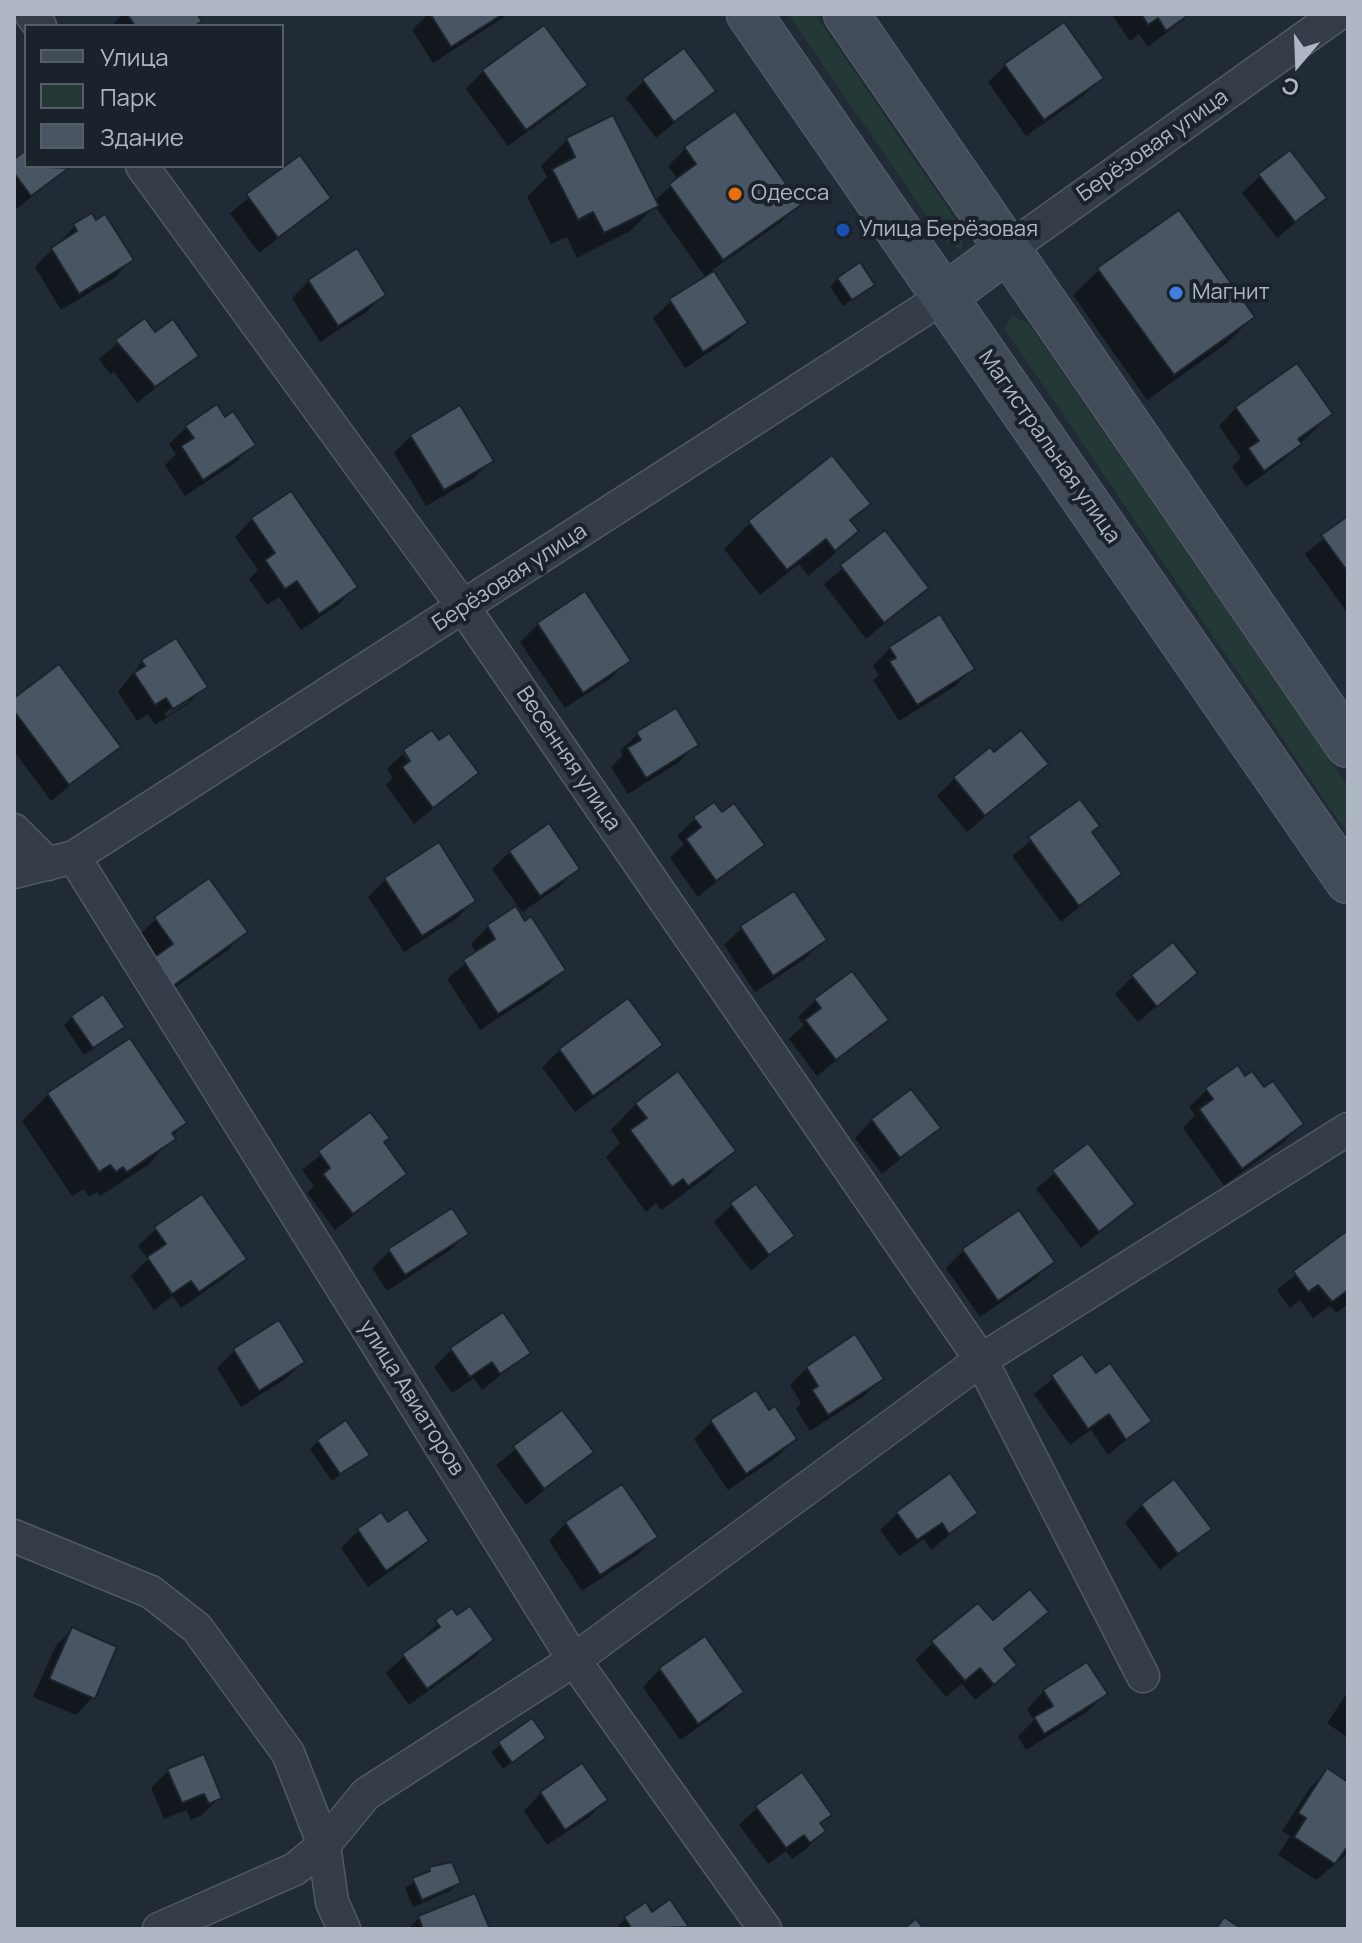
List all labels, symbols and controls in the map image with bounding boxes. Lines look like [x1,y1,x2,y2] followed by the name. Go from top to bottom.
[24,24,284,168] legend
[1258,24,1338,104] north arrow
[100,40,169,73] text: Улица
[1278,70,1303,104] text: С
[100,80,156,113] text: Парк
[1072,84,1234,208] street label: Берёзовая улица
[100,120,184,153] text: Здание
[751,181,829,207] place label: Одесса
[726,185,744,203] marker: Одесса
[859,217,1038,243] place label: Улица Берёзовая
[834,221,852,239] marker: Улица Берёзовая
[1192,280,1270,306] place label: Магнит
[1167,284,1185,302] marker: Магнит
[972,345,1126,549] street label: Магистральная улица
[428,518,592,638] street label: Берёзовая улица
[510,682,626,836] street label: Весенняя улица
[352,1315,470,1481] street label: улица Авиаторов

